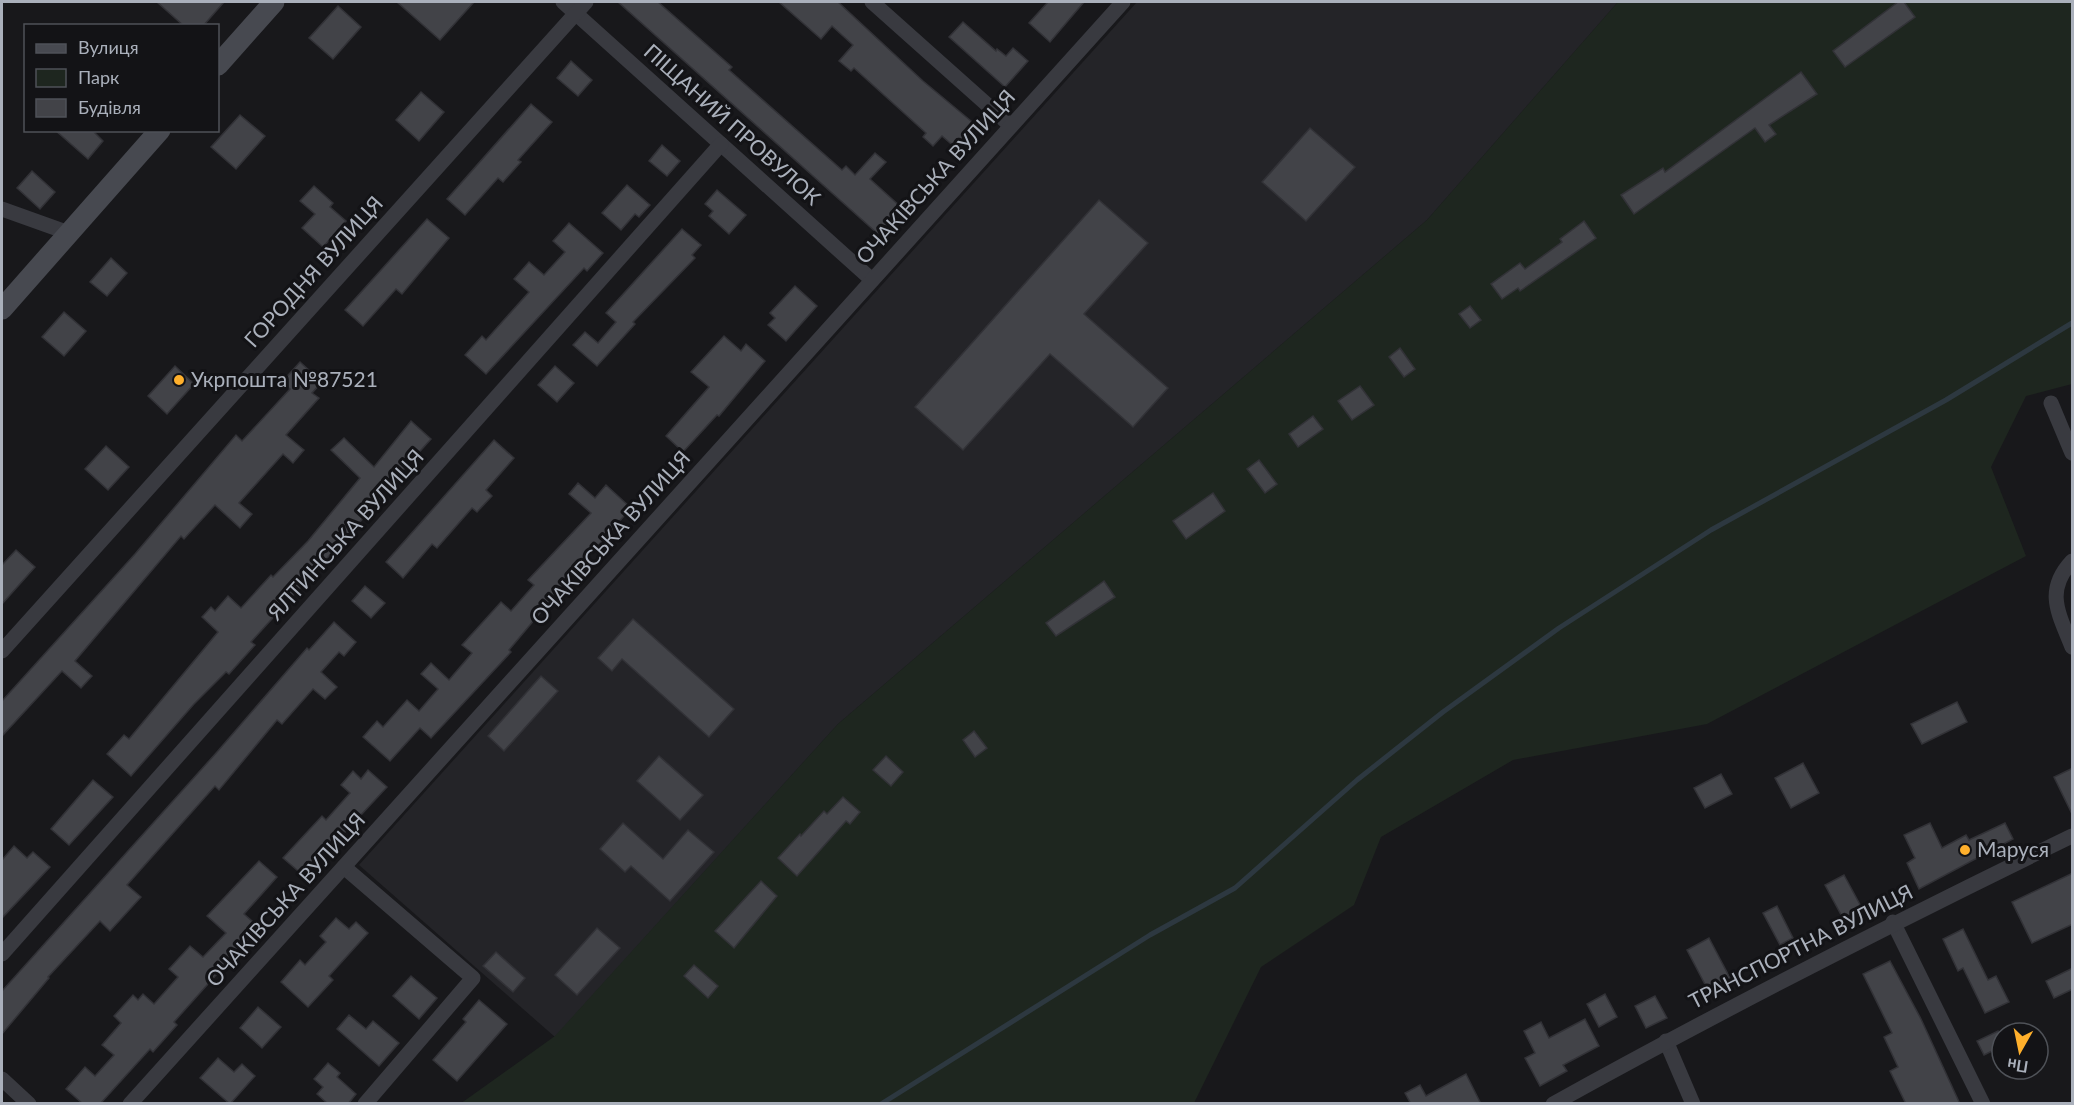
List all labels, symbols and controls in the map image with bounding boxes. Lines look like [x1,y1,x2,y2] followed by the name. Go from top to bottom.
[24,24,219,132] legend
[78,36,139,58] text: Вулиця
[640,38,826,210] street label: ПІЩАНИЙ ПРОВУЛОК
[78,66,120,88] text: Парк
[850,84,1020,268] street label: ОЧАКІВСЬКА ВУЛИЦЯ
[78,96,141,118] text: Будівля
[238,190,387,352] street label: ГОРОДНЯ ВУЛИЦЯ
[191,366,378,391] place label: Укрпошта №87521
[172,373,186,387] marker: Укрпошта №87521
[261,444,428,625] street label: ЯЛТИНСЬКА ВУЛИЦЯ
[525,445,695,629] street label: ОЧАКІВСЬКА ВУЛИЦЯ
[200,807,370,991] street label: ОЧАКІВСЬКА ВУЛИЦЯ
[1977,836,2049,861] place label: Маруся
[1958,843,1972,857] marker: Маруся
[1684,878,1916,1013] street label: ТРАНСПОРТНА ВУЛИЦЯ
[1990,1021,2050,1081] north arrow
[2006,1055,2029,1077] text: Пн

